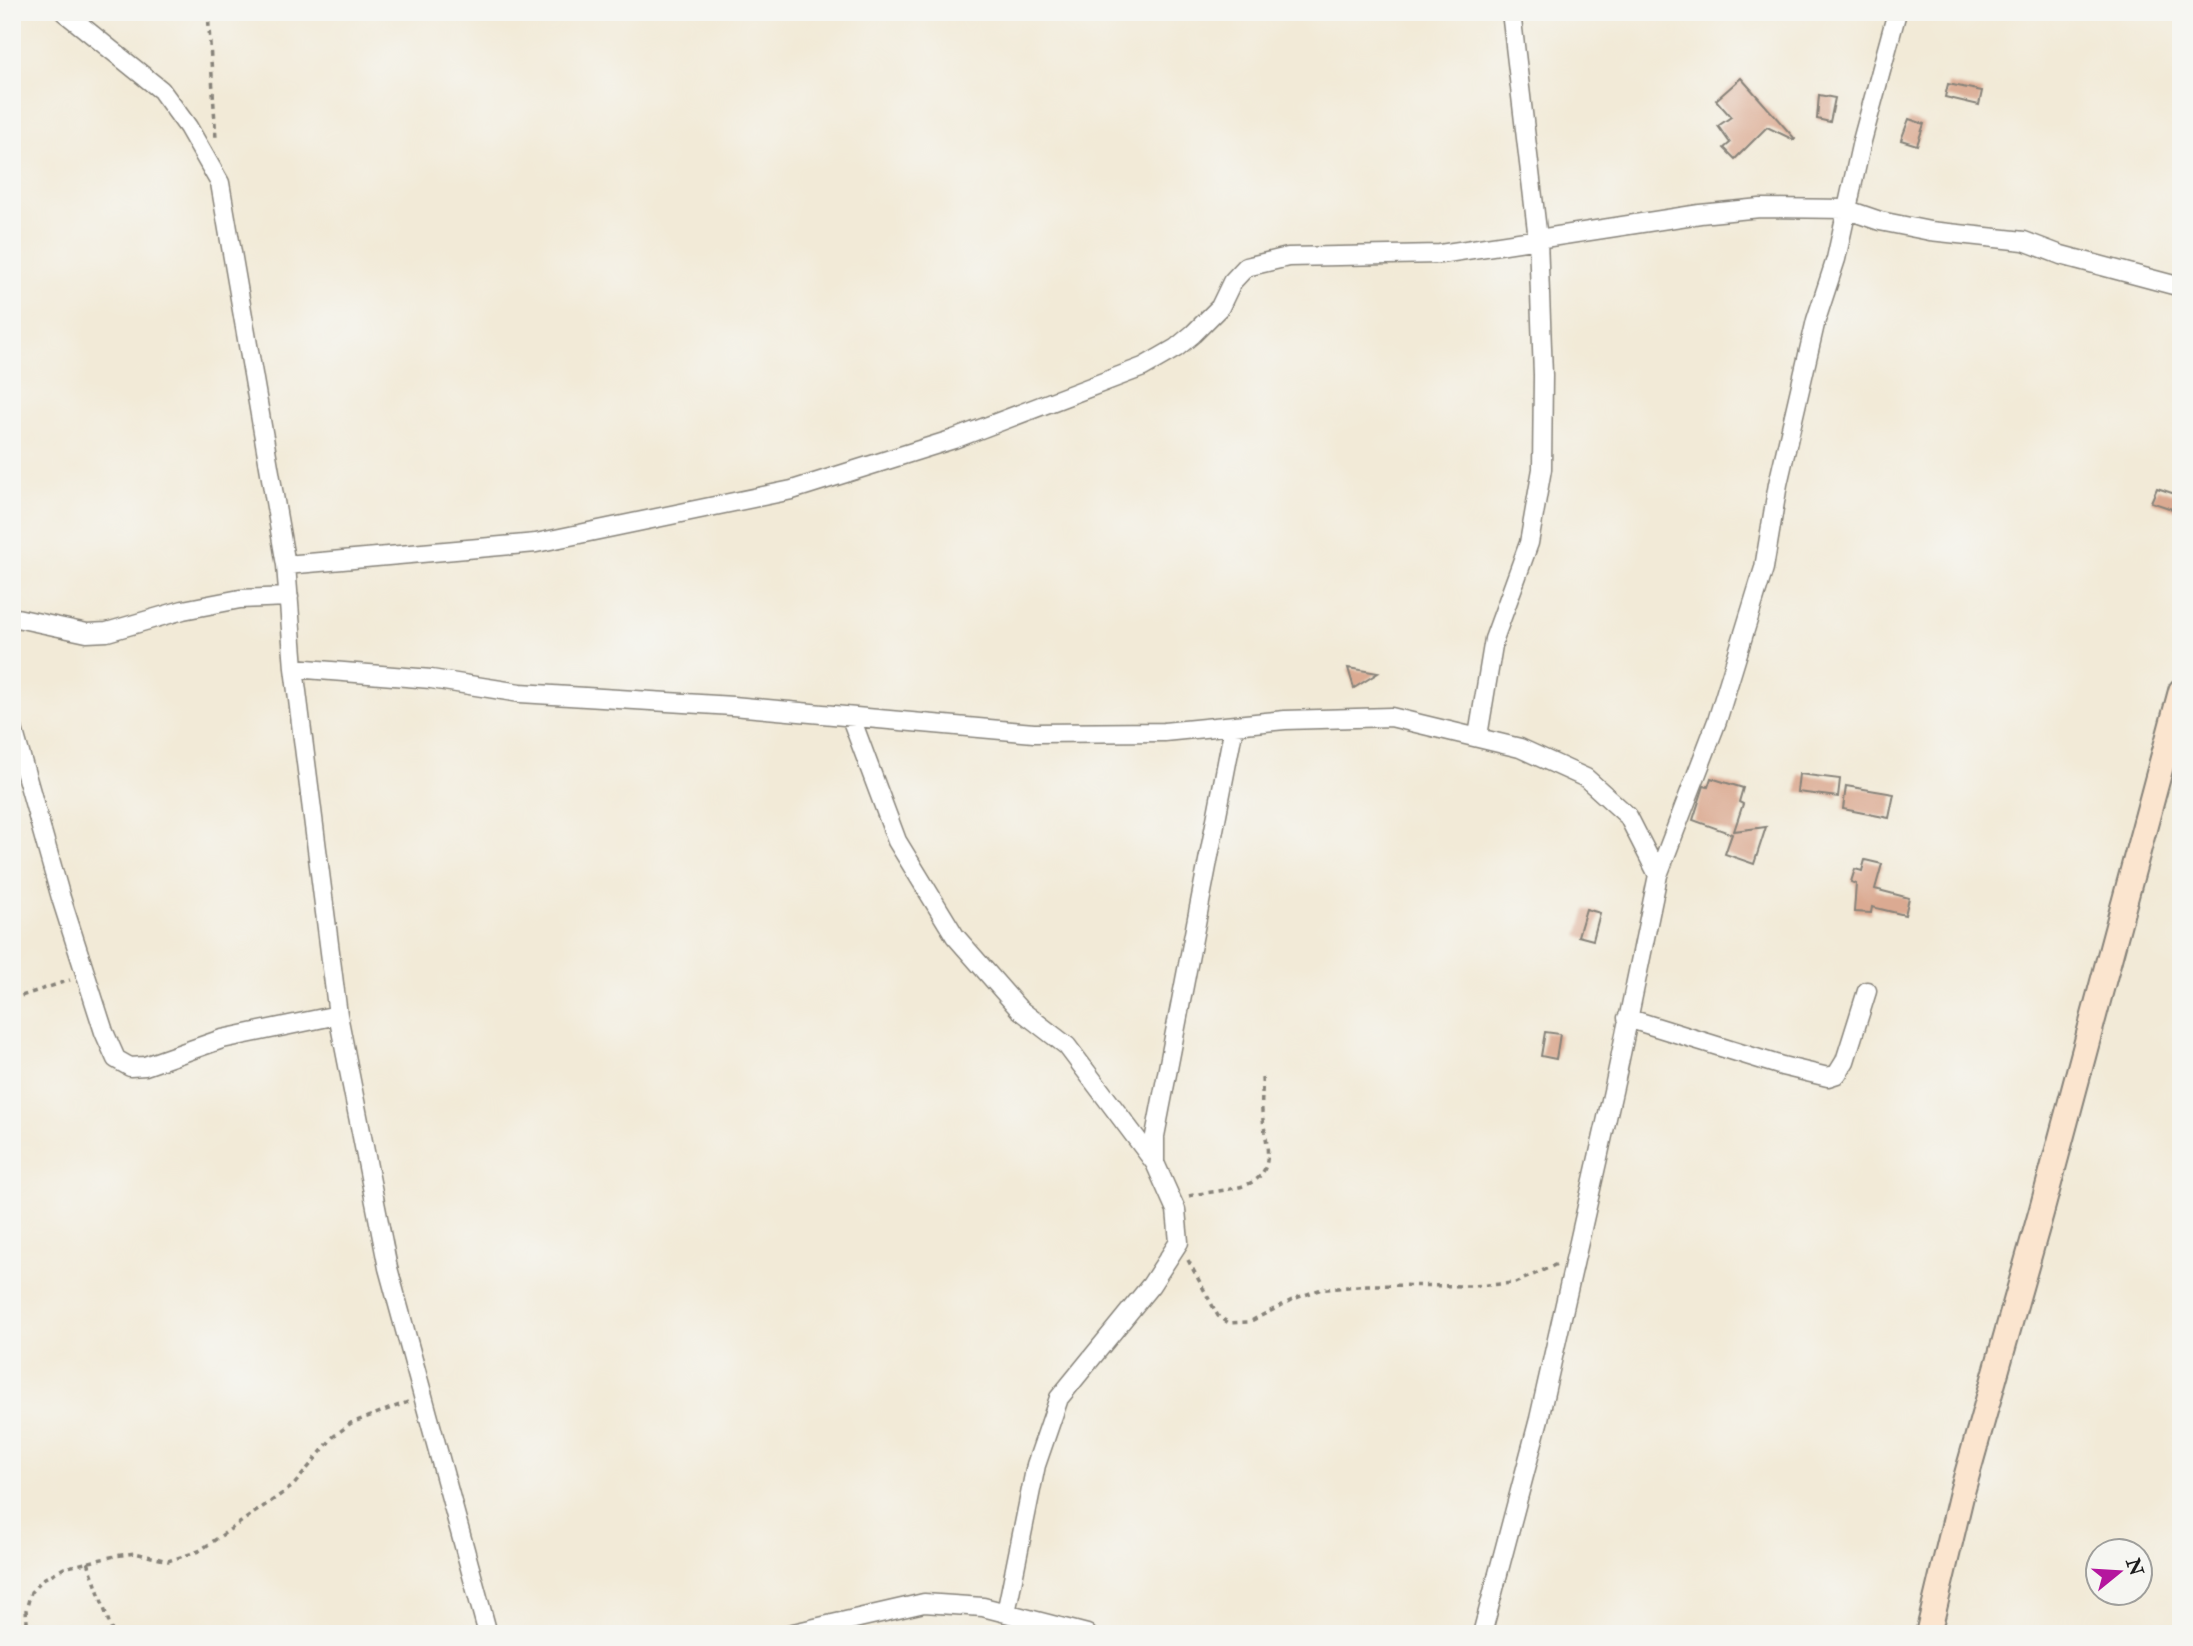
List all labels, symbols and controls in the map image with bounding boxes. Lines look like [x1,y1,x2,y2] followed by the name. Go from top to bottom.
[2084,1538,2154,1608] north arrow
[2120,1554,2149,1580] text: N

